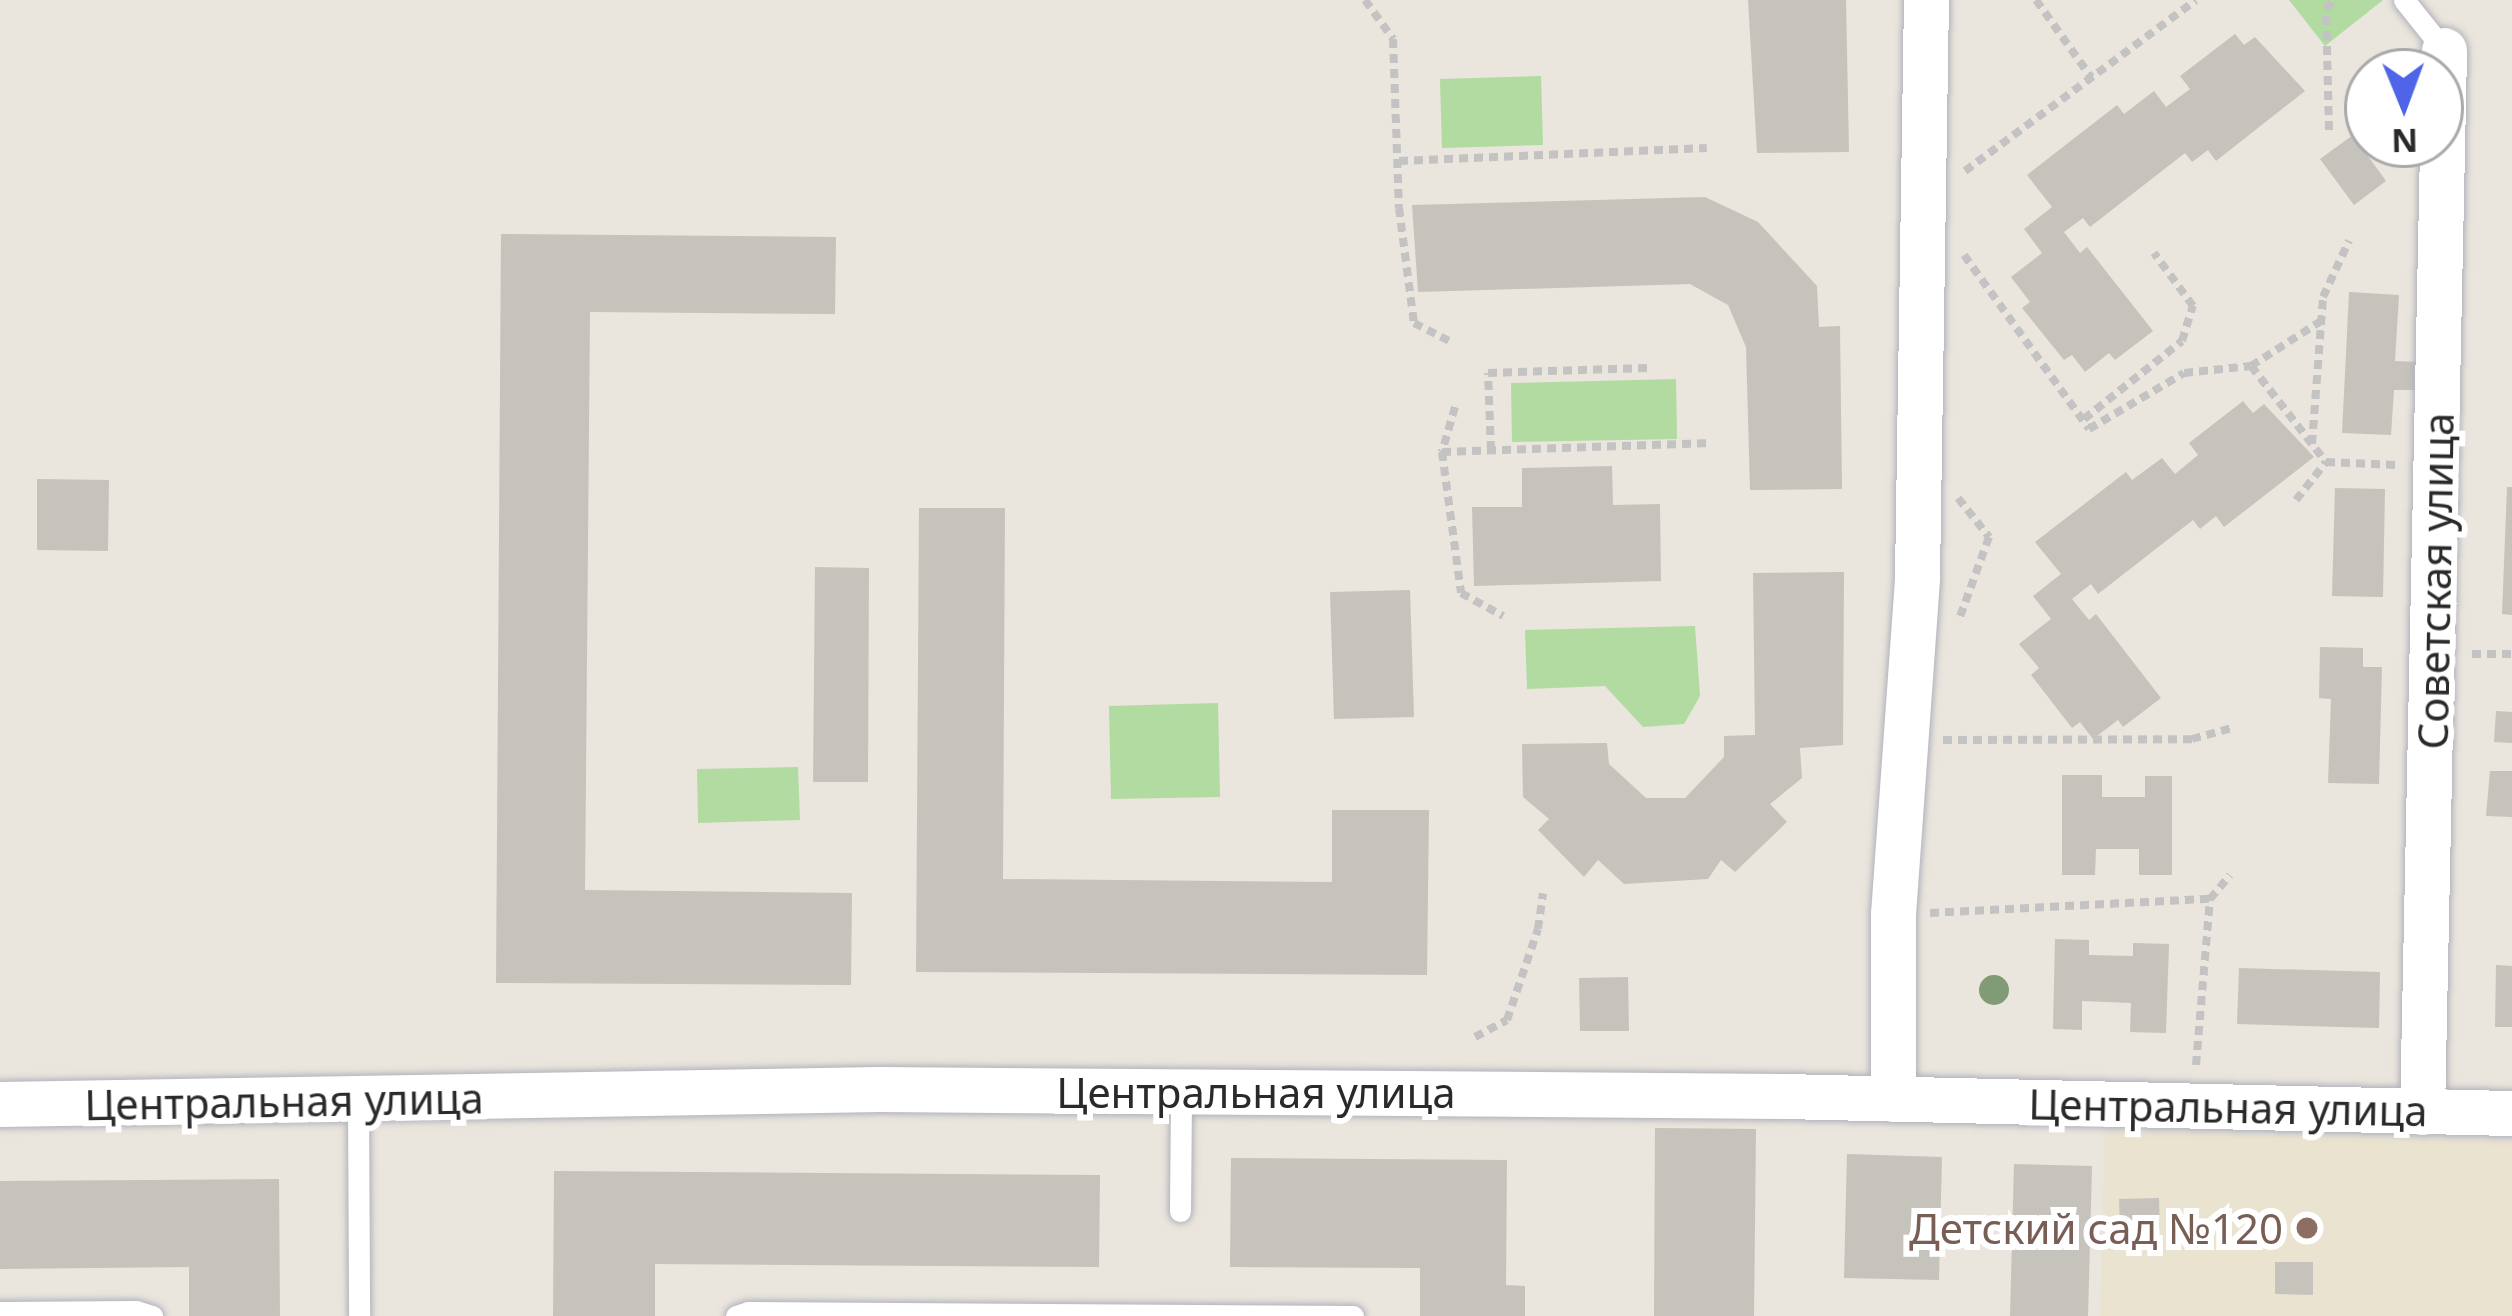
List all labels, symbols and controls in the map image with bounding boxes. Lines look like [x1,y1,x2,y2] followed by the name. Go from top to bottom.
[2344,48,2464,168] north arrow
[2391,119,2418,164] text: N
[2407,412,2463,750] street label: Советская улица
[1056,1067,1456,1117] street label: Центральная улица
[84,1072,484,1130] street label: Центральная улица
[2028,1078,2428,1136] street label: Центральная улица
[1909,1203,2283,1253] place label: Детский сад №120
[2294,1215,2320,1241] marker: Детский сад №120

